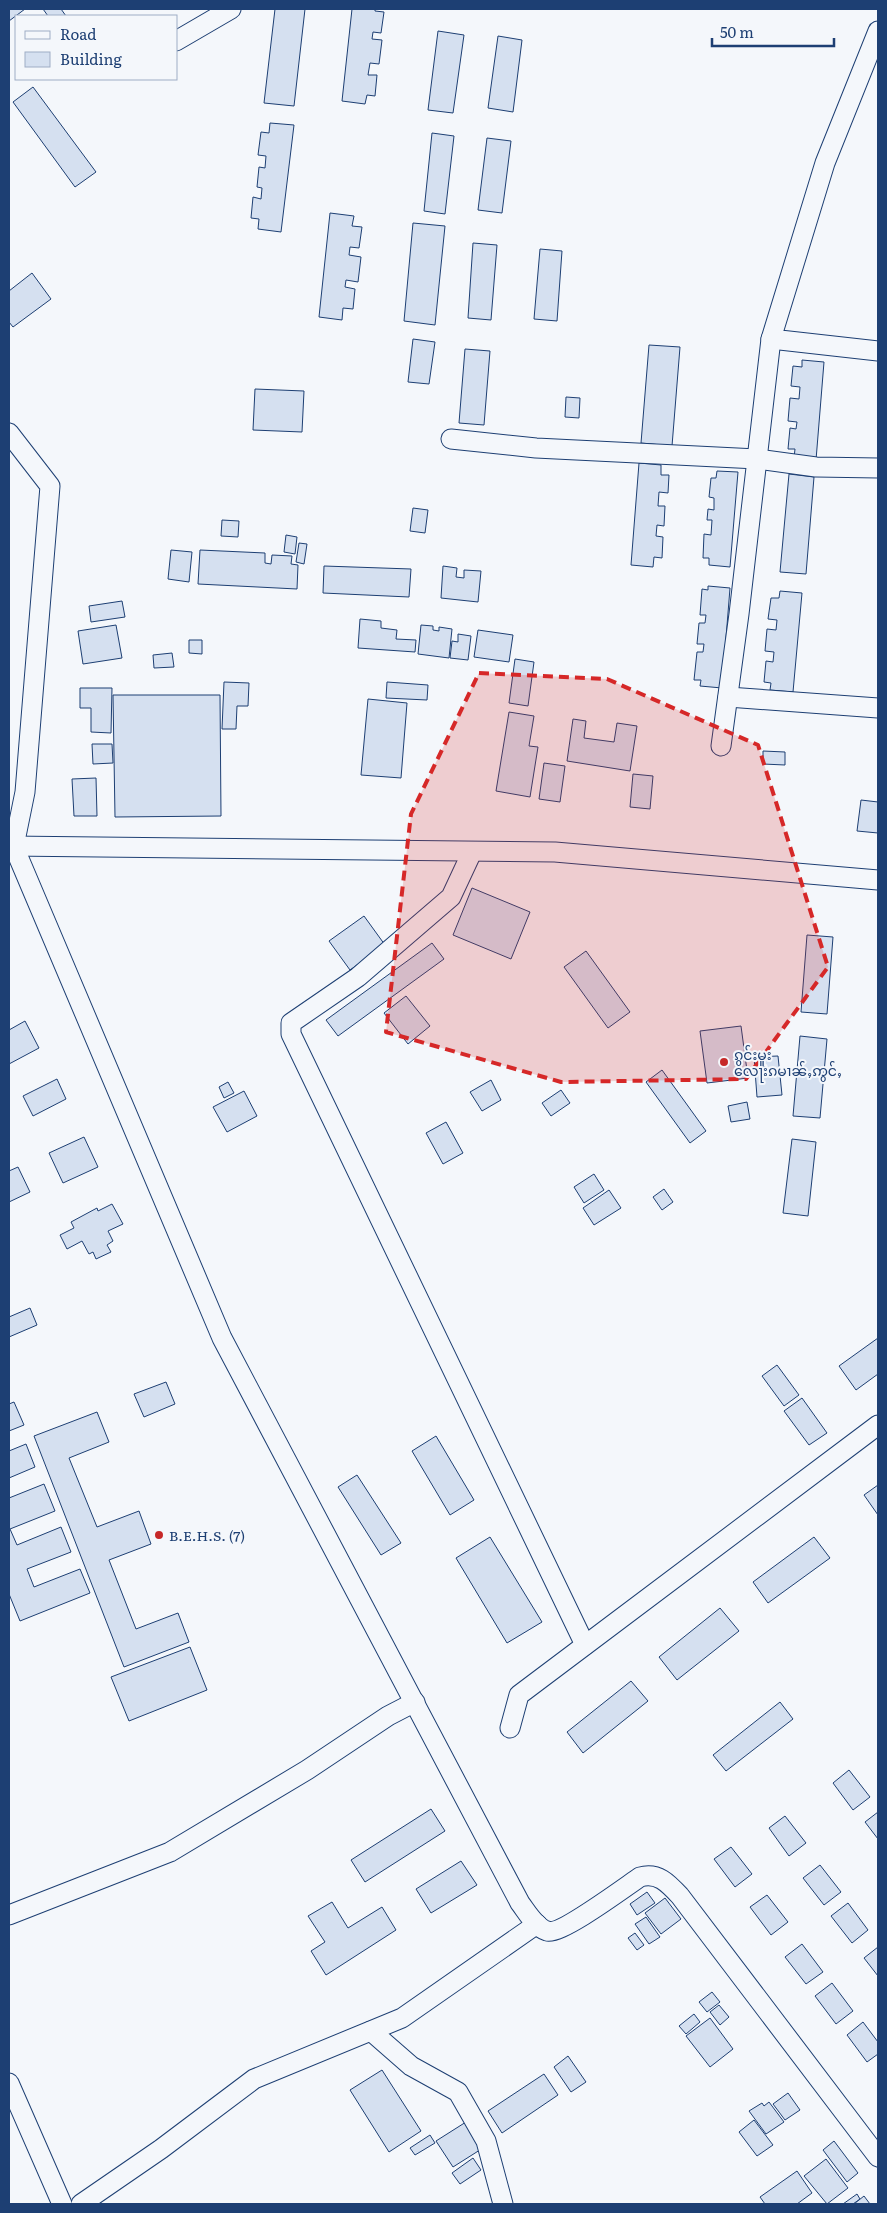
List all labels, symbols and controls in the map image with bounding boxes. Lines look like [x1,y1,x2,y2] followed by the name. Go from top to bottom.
[15,15,178,80] legend
[712,15,834,47] scale bar
[720,20,754,43] text: 50 m
[60,22,96,45] text: Road
[60,47,122,70] text: Building
[734,1044,842,1083] place label: ၵွင်းမူး လေႃးၵမၢၼ်ႇဢွင်ႇ
[718,1056,730,1068] marker: ၵွင်းမူး လေႃးၵမၢၼ်ႇဢွင်ႇ
[169,1525,245,1545] place label: B.E.H.S. (7)
[153,1529,165,1541] marker: B.E.H.S. (7)

